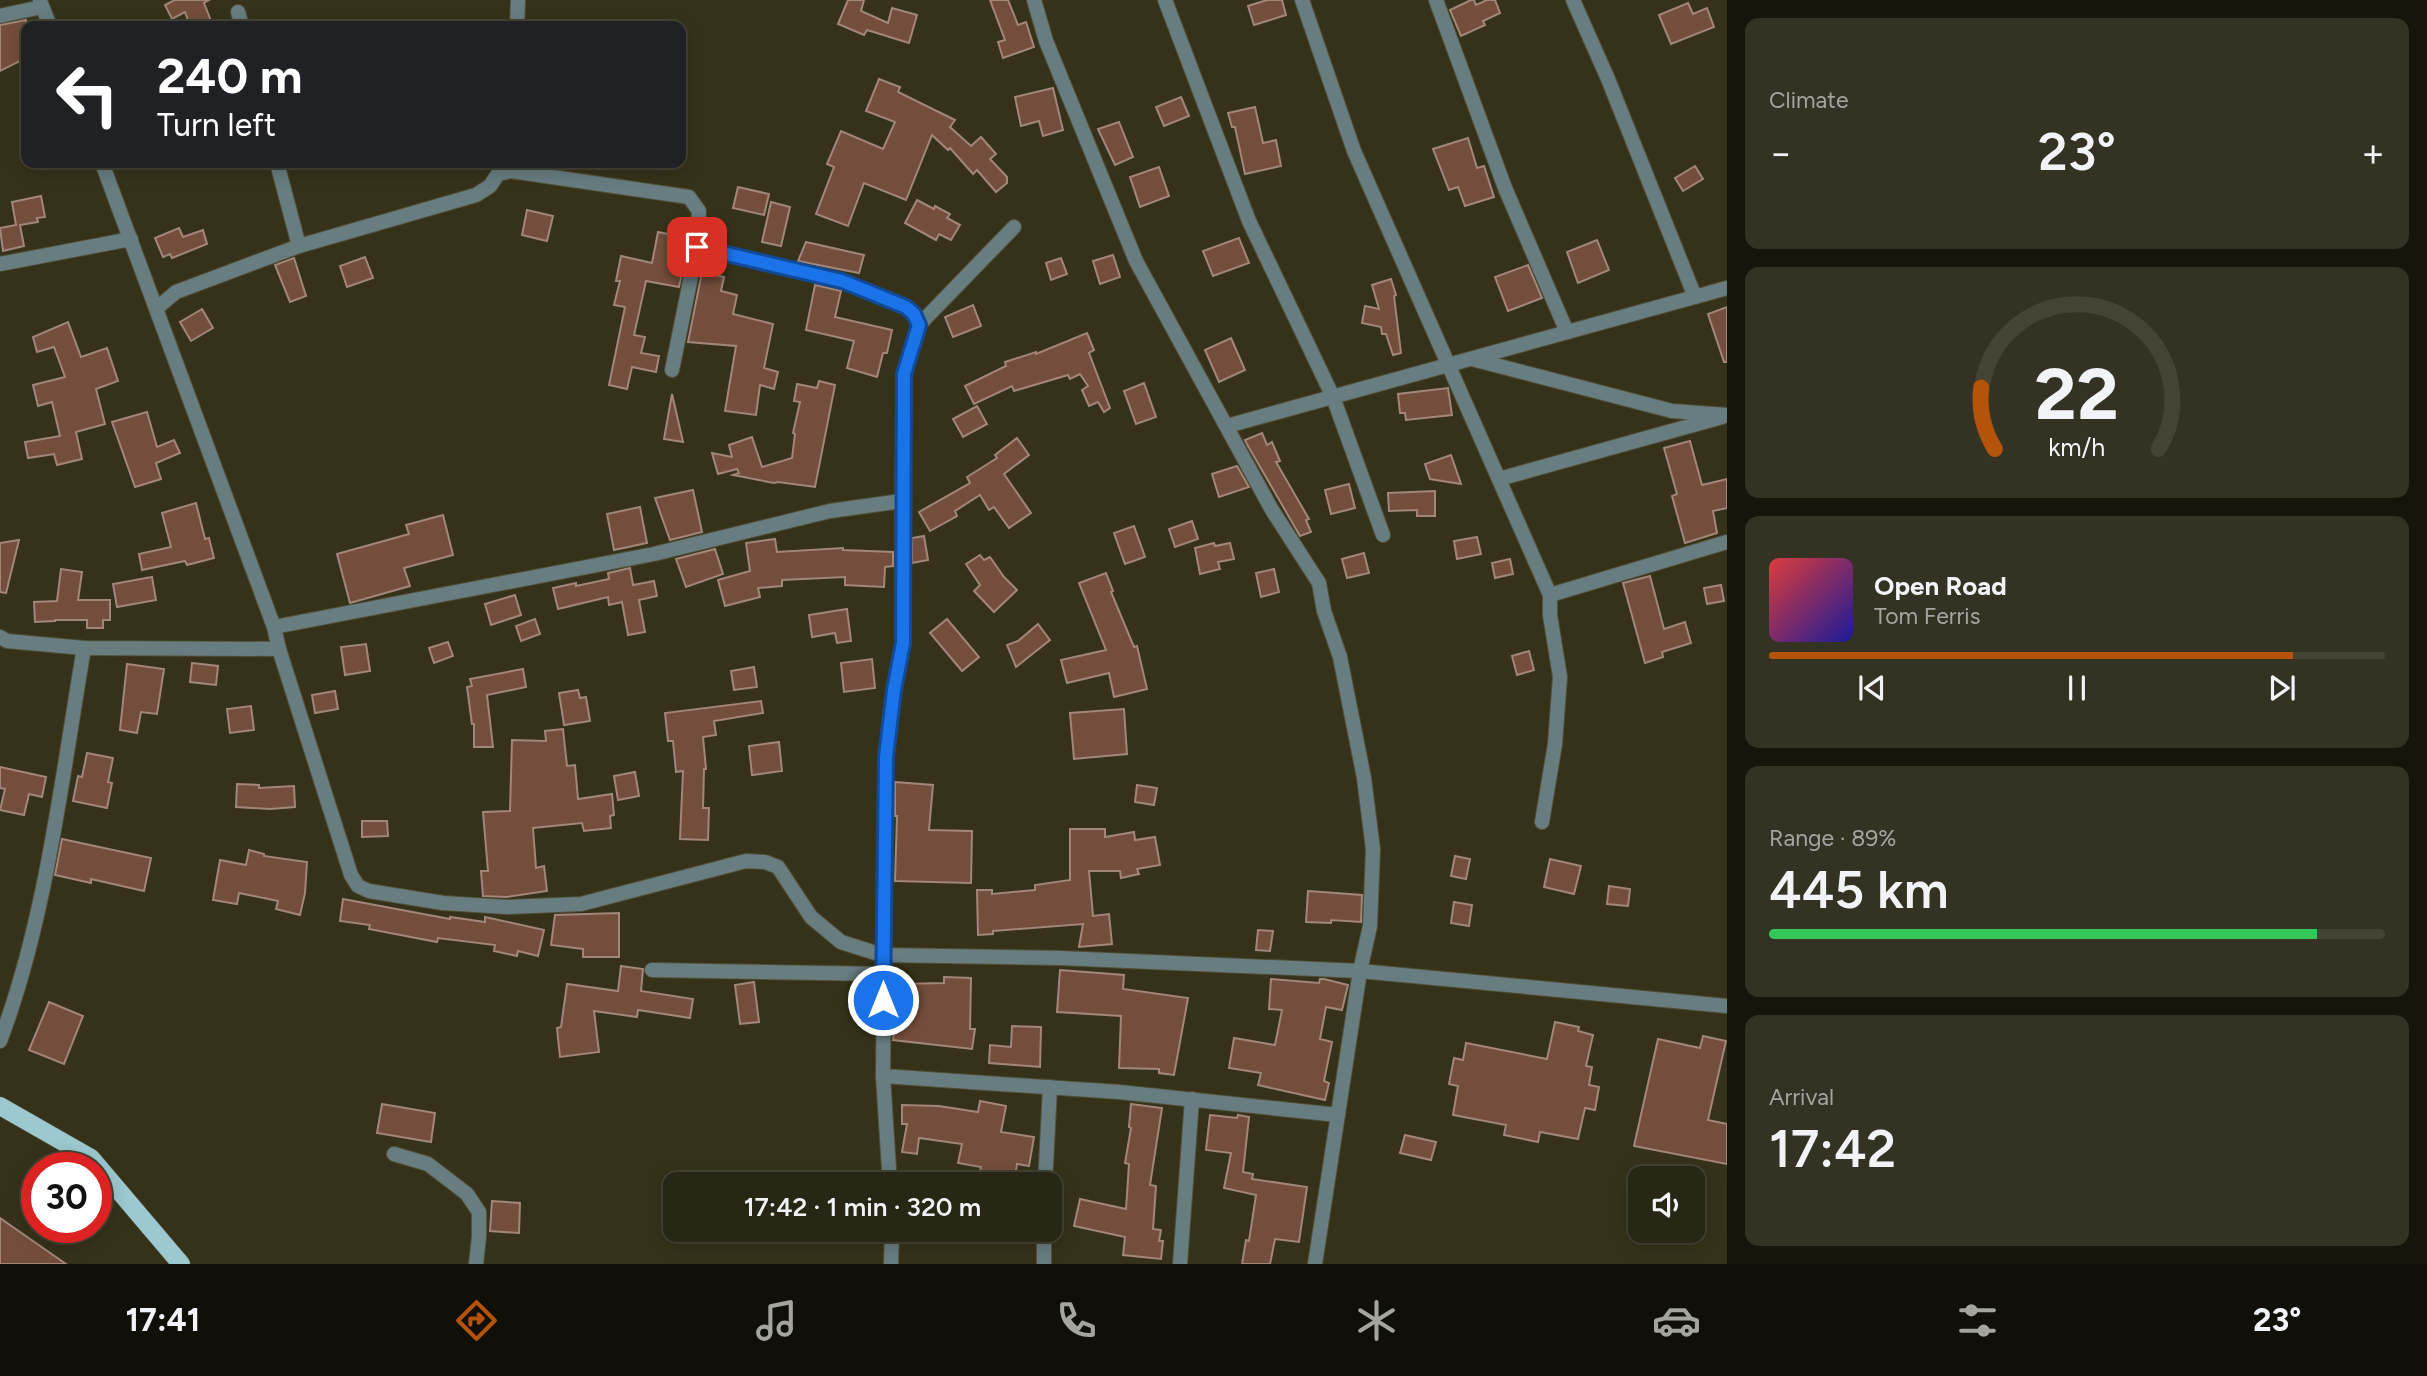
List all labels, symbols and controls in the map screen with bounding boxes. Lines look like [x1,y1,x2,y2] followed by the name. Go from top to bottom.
[157,46,303,105] text: 240 m
[42,49,133,140] icon: left
[1769,86,1848,114] text: Climate
[157,106,276,144] text: Turn left
[2038,121,2116,183] text: 23°
[1769,130,1793,176] text: −
[2361,130,2385,176] text: +
[667,217,727,277] pin
[678,228,716,266] icon: arrive
[2035,350,2119,437] text: 22
[2048,432,2106,462] text: km/h
[1874,570,2007,602] text: Open Road
[1874,602,1980,630] text: Tom Ferris
[1853,669,1891,707] icon: previous
[2058,669,2096,707] icon: pause
[2263,669,2301,707] icon: next
[1769,824,1896,852] text: Range · 89%
[1769,859,1949,921] text: 445 km
[846,963,920,1037] position arrow
[1769,1083,1834,1111] text: Arrival
[1769,1118,1896,1180] text: 17:42
[21,1152,112,1243] speed limit sign: 30
[1628,1166,1705,1243] map controls
[1628,1166,1705,1243] button: sound
[744,1191,981,1223] text: 17:42 · 1 min · 320 m
[452,1296,501,1345] icon: directions
[752,1296,801,1345] icon: music
[1052,1296,1101,1345] icon: phone
[1352,1296,1401,1345] icon: climate
[1652,1296,1701,1345] icon: car
[1953,1296,2002,1345] icon: filters
[126,1301,200,1339] text: 17:41
[2253,1301,2301,1339] text: 23°

